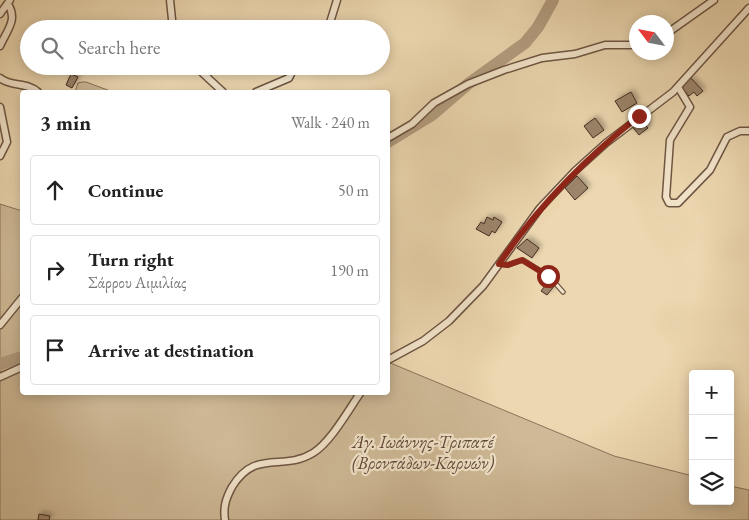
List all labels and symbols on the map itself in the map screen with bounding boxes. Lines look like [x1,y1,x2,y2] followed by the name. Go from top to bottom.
[629,15,674,60] north arrow
[628,105,651,128] route end
[537,265,560,288] route start
[350,430,496,474] park label: Άγ. Ιωάννης-Τριπατέ (Βροντάδων-Καρυών)

